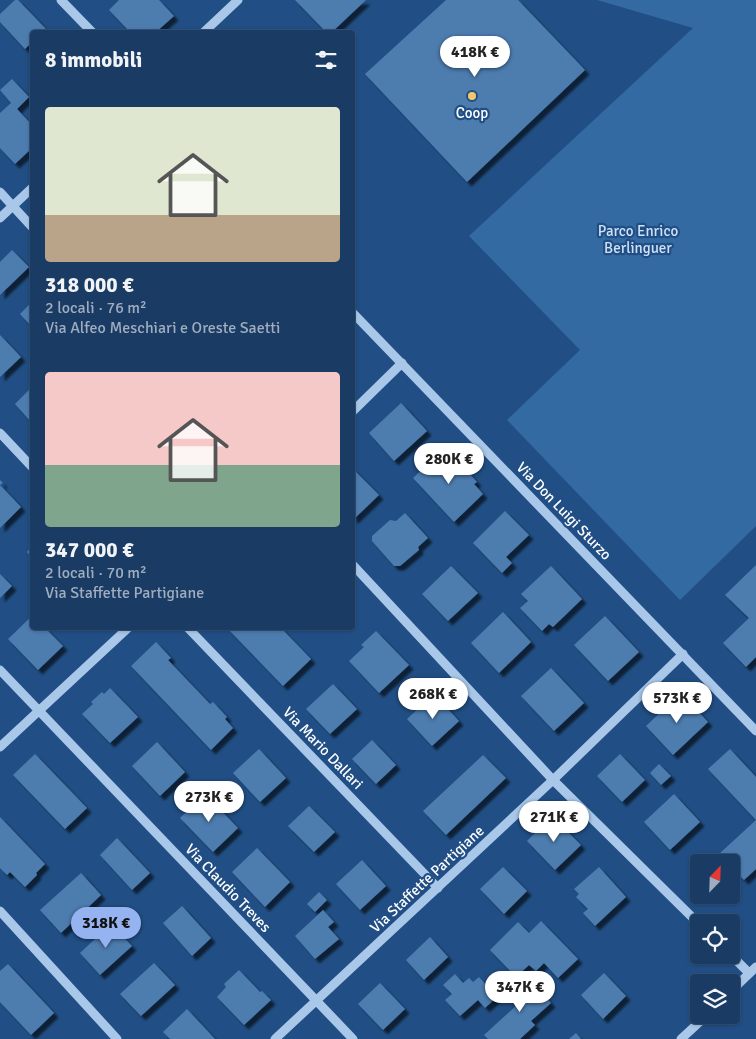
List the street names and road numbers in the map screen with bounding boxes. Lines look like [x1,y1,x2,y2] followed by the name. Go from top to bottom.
[513,458,615,564] street label: Via Don Luigi Sturzo
[279,703,367,793] street label: Via Mario Dallari
[366,822,488,936] street label: Via Staffette Partigiane
[181,840,275,936] street label: Via Claudio Treves

